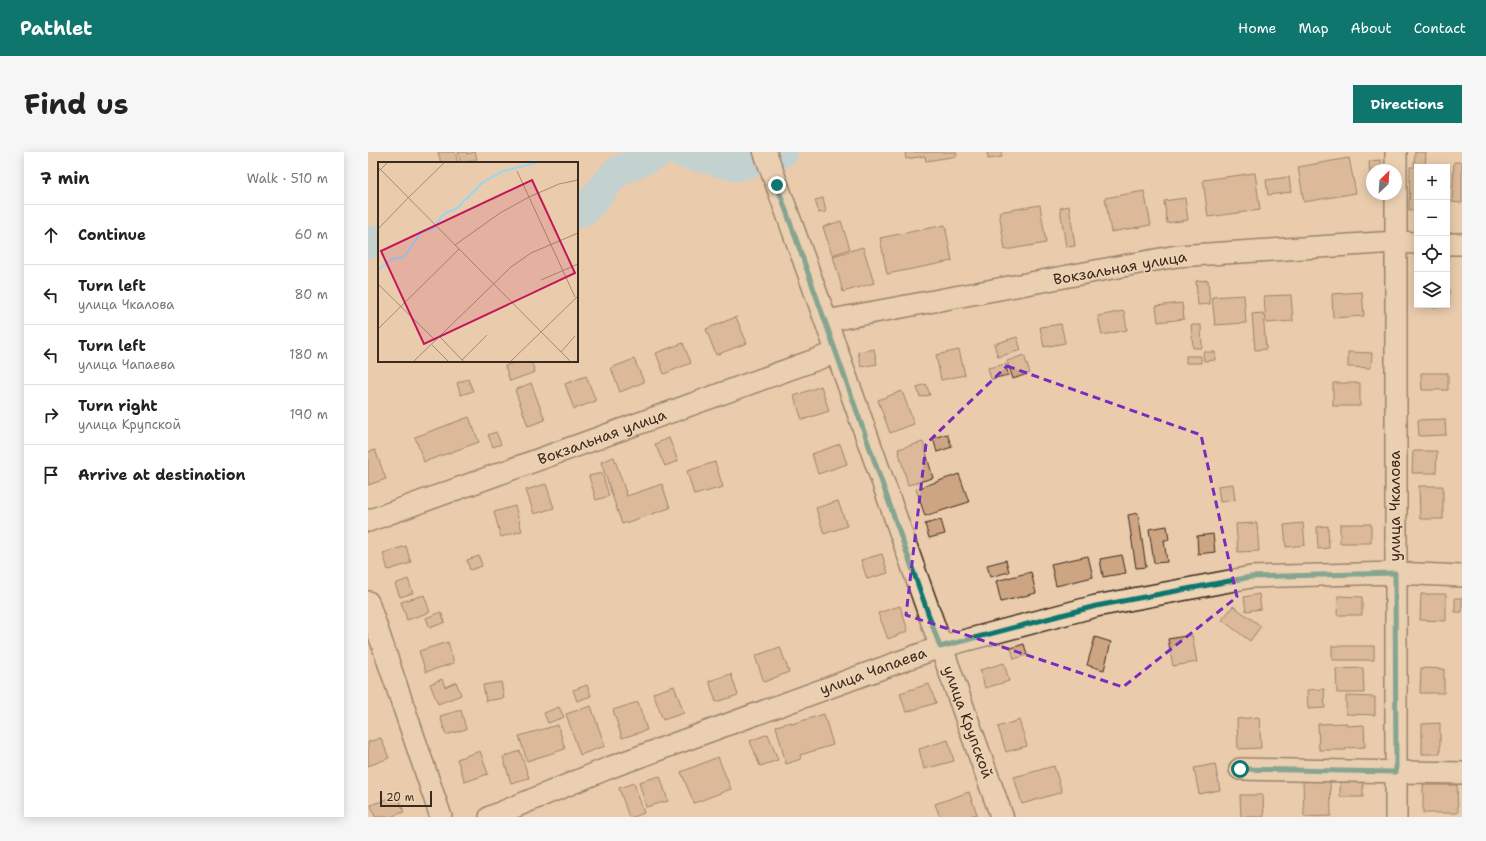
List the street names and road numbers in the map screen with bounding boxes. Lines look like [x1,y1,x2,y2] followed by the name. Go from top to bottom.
[1052,246,1189,290] street label: Вокзальная улица
[535,404,670,470] street label: Вокзальная улица
[1385,450,1405,562] street label: улица Чкалова
[817,642,930,700] street label: улица Чапаева
[938,663,998,781] street label: улица Крупской

